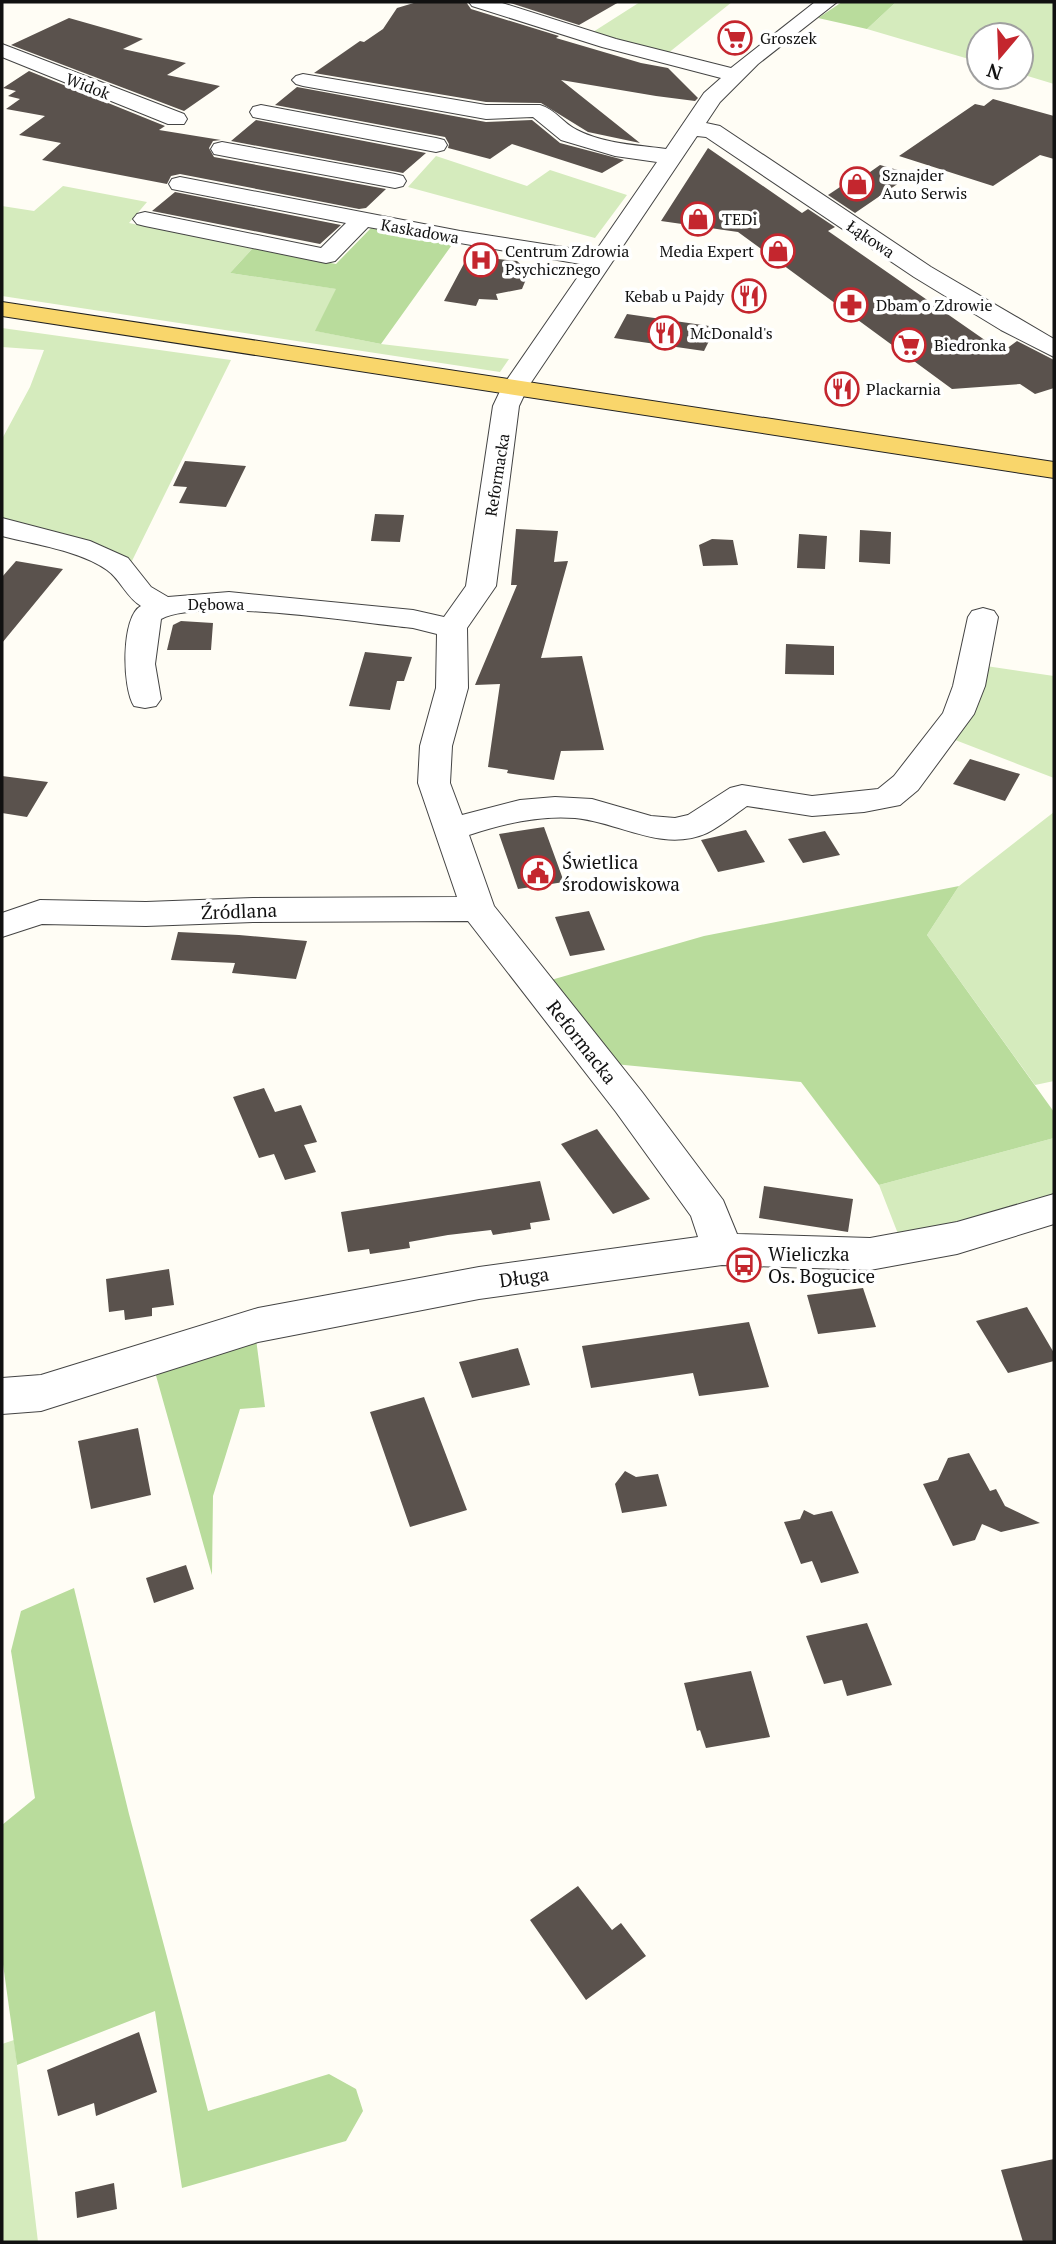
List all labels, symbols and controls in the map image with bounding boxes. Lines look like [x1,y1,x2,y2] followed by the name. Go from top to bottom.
[716,19,754,57] supermarket icon: Groszek
[965,21,1035,91] north arrow
[760,27,818,49] place label: Groszek
[983,58,1005,87] text: N
[63,68,114,105] street label: Widok
[882,164,967,204] place label: Sznajder Auto Serwis
[838,165,876,203] shop icon: Sznajder Auto Serwis
[679,200,717,238] shop icon: TEDi
[722,208,758,230] place label: TEDi
[379,213,461,249] street label: Kaskadowa
[843,215,899,263] street label: Łąkowa
[759,232,797,270] shop icon: Media Expert
[505,240,629,280] place label: Centrum Zdrowia Psychicznego
[660,240,754,262] place label: Media Expert
[462,241,500,279] hospital icon: Centrum Zdrowia Psychicznego
[730,277,768,315] restaurant icon: Kebab u Pajdy
[625,285,725,307] place label: Kebab u Pajdy
[832,286,870,324] pharmacy icon: Dbam o Zdrowie
[876,294,993,316] place label: Dbam o Zdrowie
[646,314,684,352] restaurant icon: McDonald's
[690,322,773,344] place label: McDonald's
[890,326,928,364] supermarket icon: Biedronka
[934,334,1006,356] place label: Biedronka
[823,370,861,408] restaurant icon: Plackarnia
[866,378,941,400] place label: Plackarnia
[480,432,514,518] street label: Reformacka
[188,593,244,615] street label: Dębowa
[562,849,680,896] place label: Świetlica środowiskowa
[519,854,557,892] public building icon: Świetlica środowiskowa
[200,897,278,924] street label: Źródlana
[542,995,623,1089] street label: Reformacka
[768,1241,875,1288] place label: Wieliczka Os. Bogucice
[725,1246,763,1284] bus stop icon: Wieliczka Os. Bogucice
[497,1261,551,1292] street label: Długa

